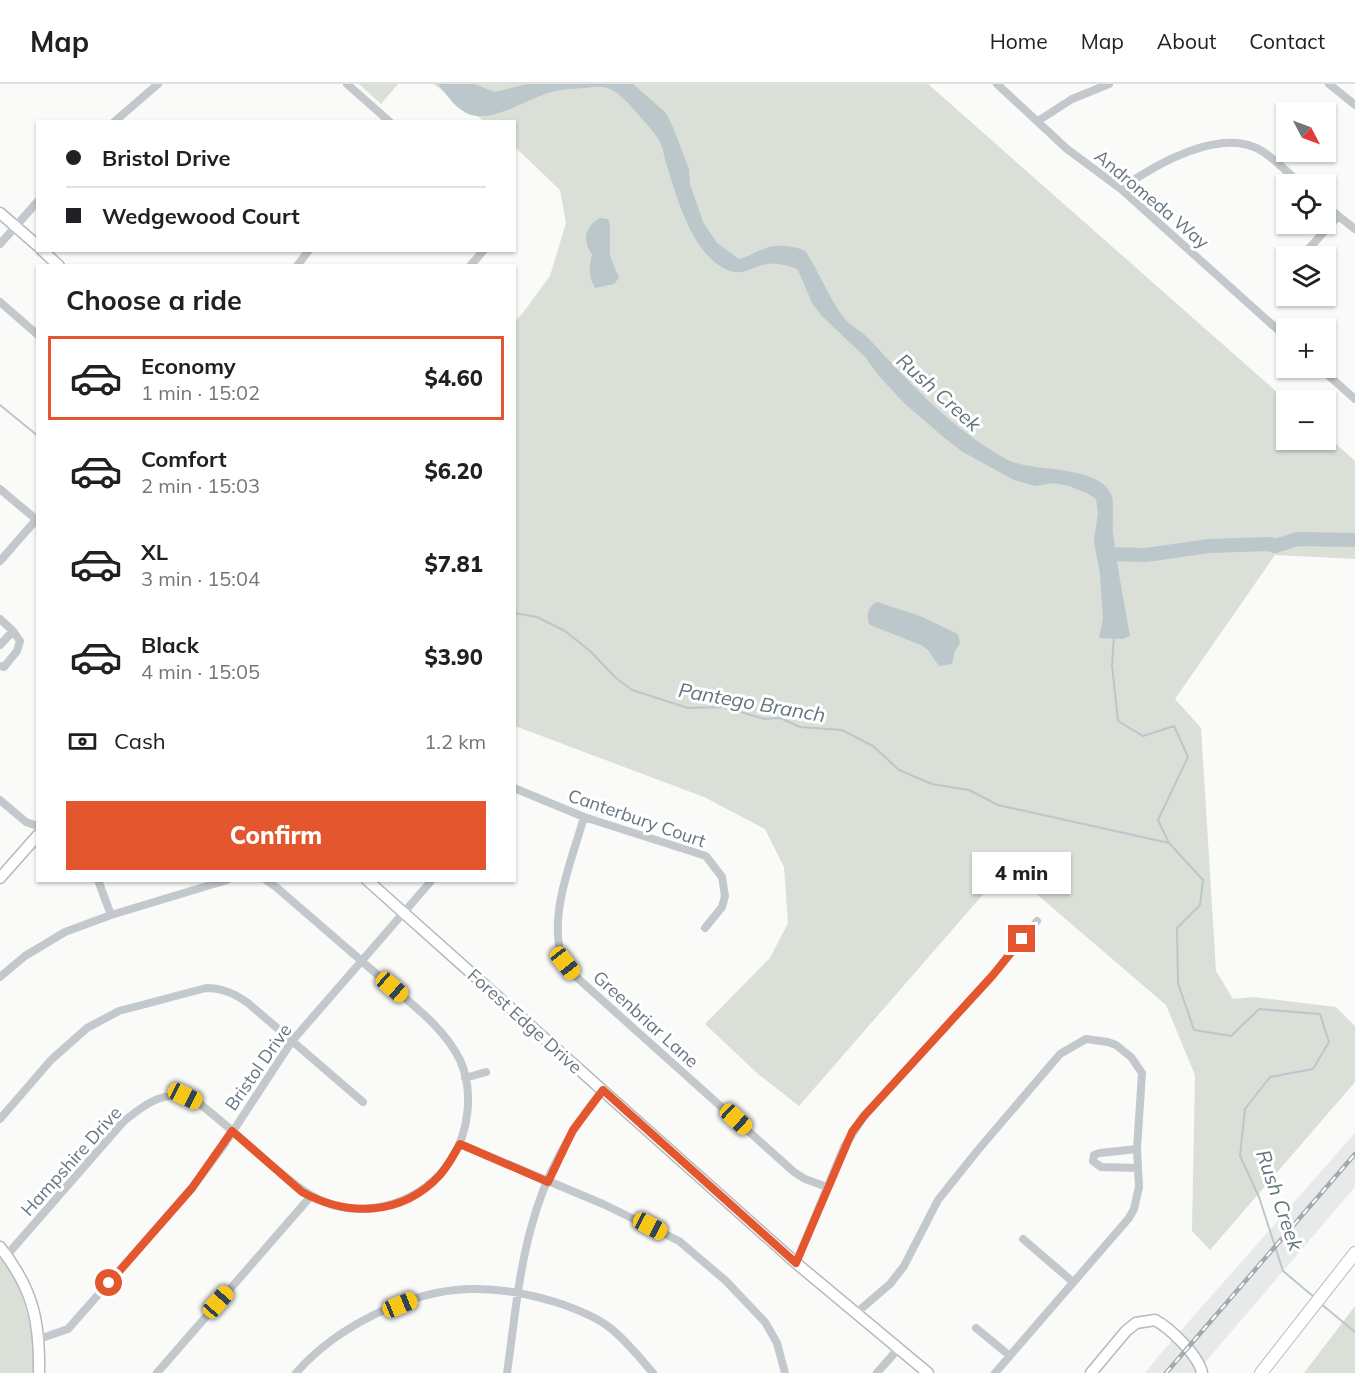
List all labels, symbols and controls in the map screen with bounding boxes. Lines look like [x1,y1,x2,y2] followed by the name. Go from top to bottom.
[30,24,89,59] text: Map
[990,28,1048,54] text: Home
[1081,28,1124,54] text: Map
[1157,28,1216,54] text: About
[1249,28,1325,54] text: Contact
[1276,102,1336,162] north arrow
[1276,102,1336,450] map controls
[102,144,230,172] text: Bristol Drive
[1090,144,1214,254] street label: Andromeda Way
[1276,174,1336,234] button: locate
[102,202,300,230] text: Wedgewood Court
[1276,246,1336,306] button: layers
[66,283,242,317] text: Choose a ride
[1276,318,1336,378] button: +
[892,348,987,437] water label: Rush Creek
[69,351,123,405] icon: car
[141,352,236,380] text: Economy
[424,364,483,392] text: $4.60
[141,380,260,405] text: 1 min · 15:02
[1276,390,1336,450] button: −
[69,444,123,498] icon: car
[141,445,227,473] text: Comfort
[424,457,483,485] text: $6.20
[141,473,260,498] text: 2 min · 15:03
[69,537,123,591] icon: car
[141,538,168,566] text: XL
[424,550,483,578] text: $7.81
[141,566,260,591] text: 3 min · 15:04
[69,630,123,684] icon: car
[141,631,199,659] text: Black
[424,643,483,671] text: $3.90
[141,659,260,684] text: 4 min · 15:05
[677,677,827,727] water label: Pantego Branch
[66,725,99,758] icon: cash
[114,727,166,755] text: Cash
[424,729,486,754] text: 1.2 km
[565,784,709,852] street label: Canterbury Court
[66,801,486,870] button: Confirm
[972,852,1072,894] callout: 4 min
[995,860,1048,885] text: 4 min
[1008,925,1035,952] route end
[547,943,583,983] car
[463,964,587,1078] street label: Forest Edge Drive
[588,966,704,1072] street label: Greenbriar Lane
[373,968,411,1006] car
[220,1019,296,1115] street label: Bristol Drive
[165,1080,205,1112] car
[717,1100,755,1138] car
[16,1102,126,1220] street label: Hampshire Drive
[1251,1146,1309,1254] water label: Rush Creek
[630,1210,670,1242] car
[95,1269,122,1296] route start
[199,1283,237,1321] car
[380,1290,420,1320] car

